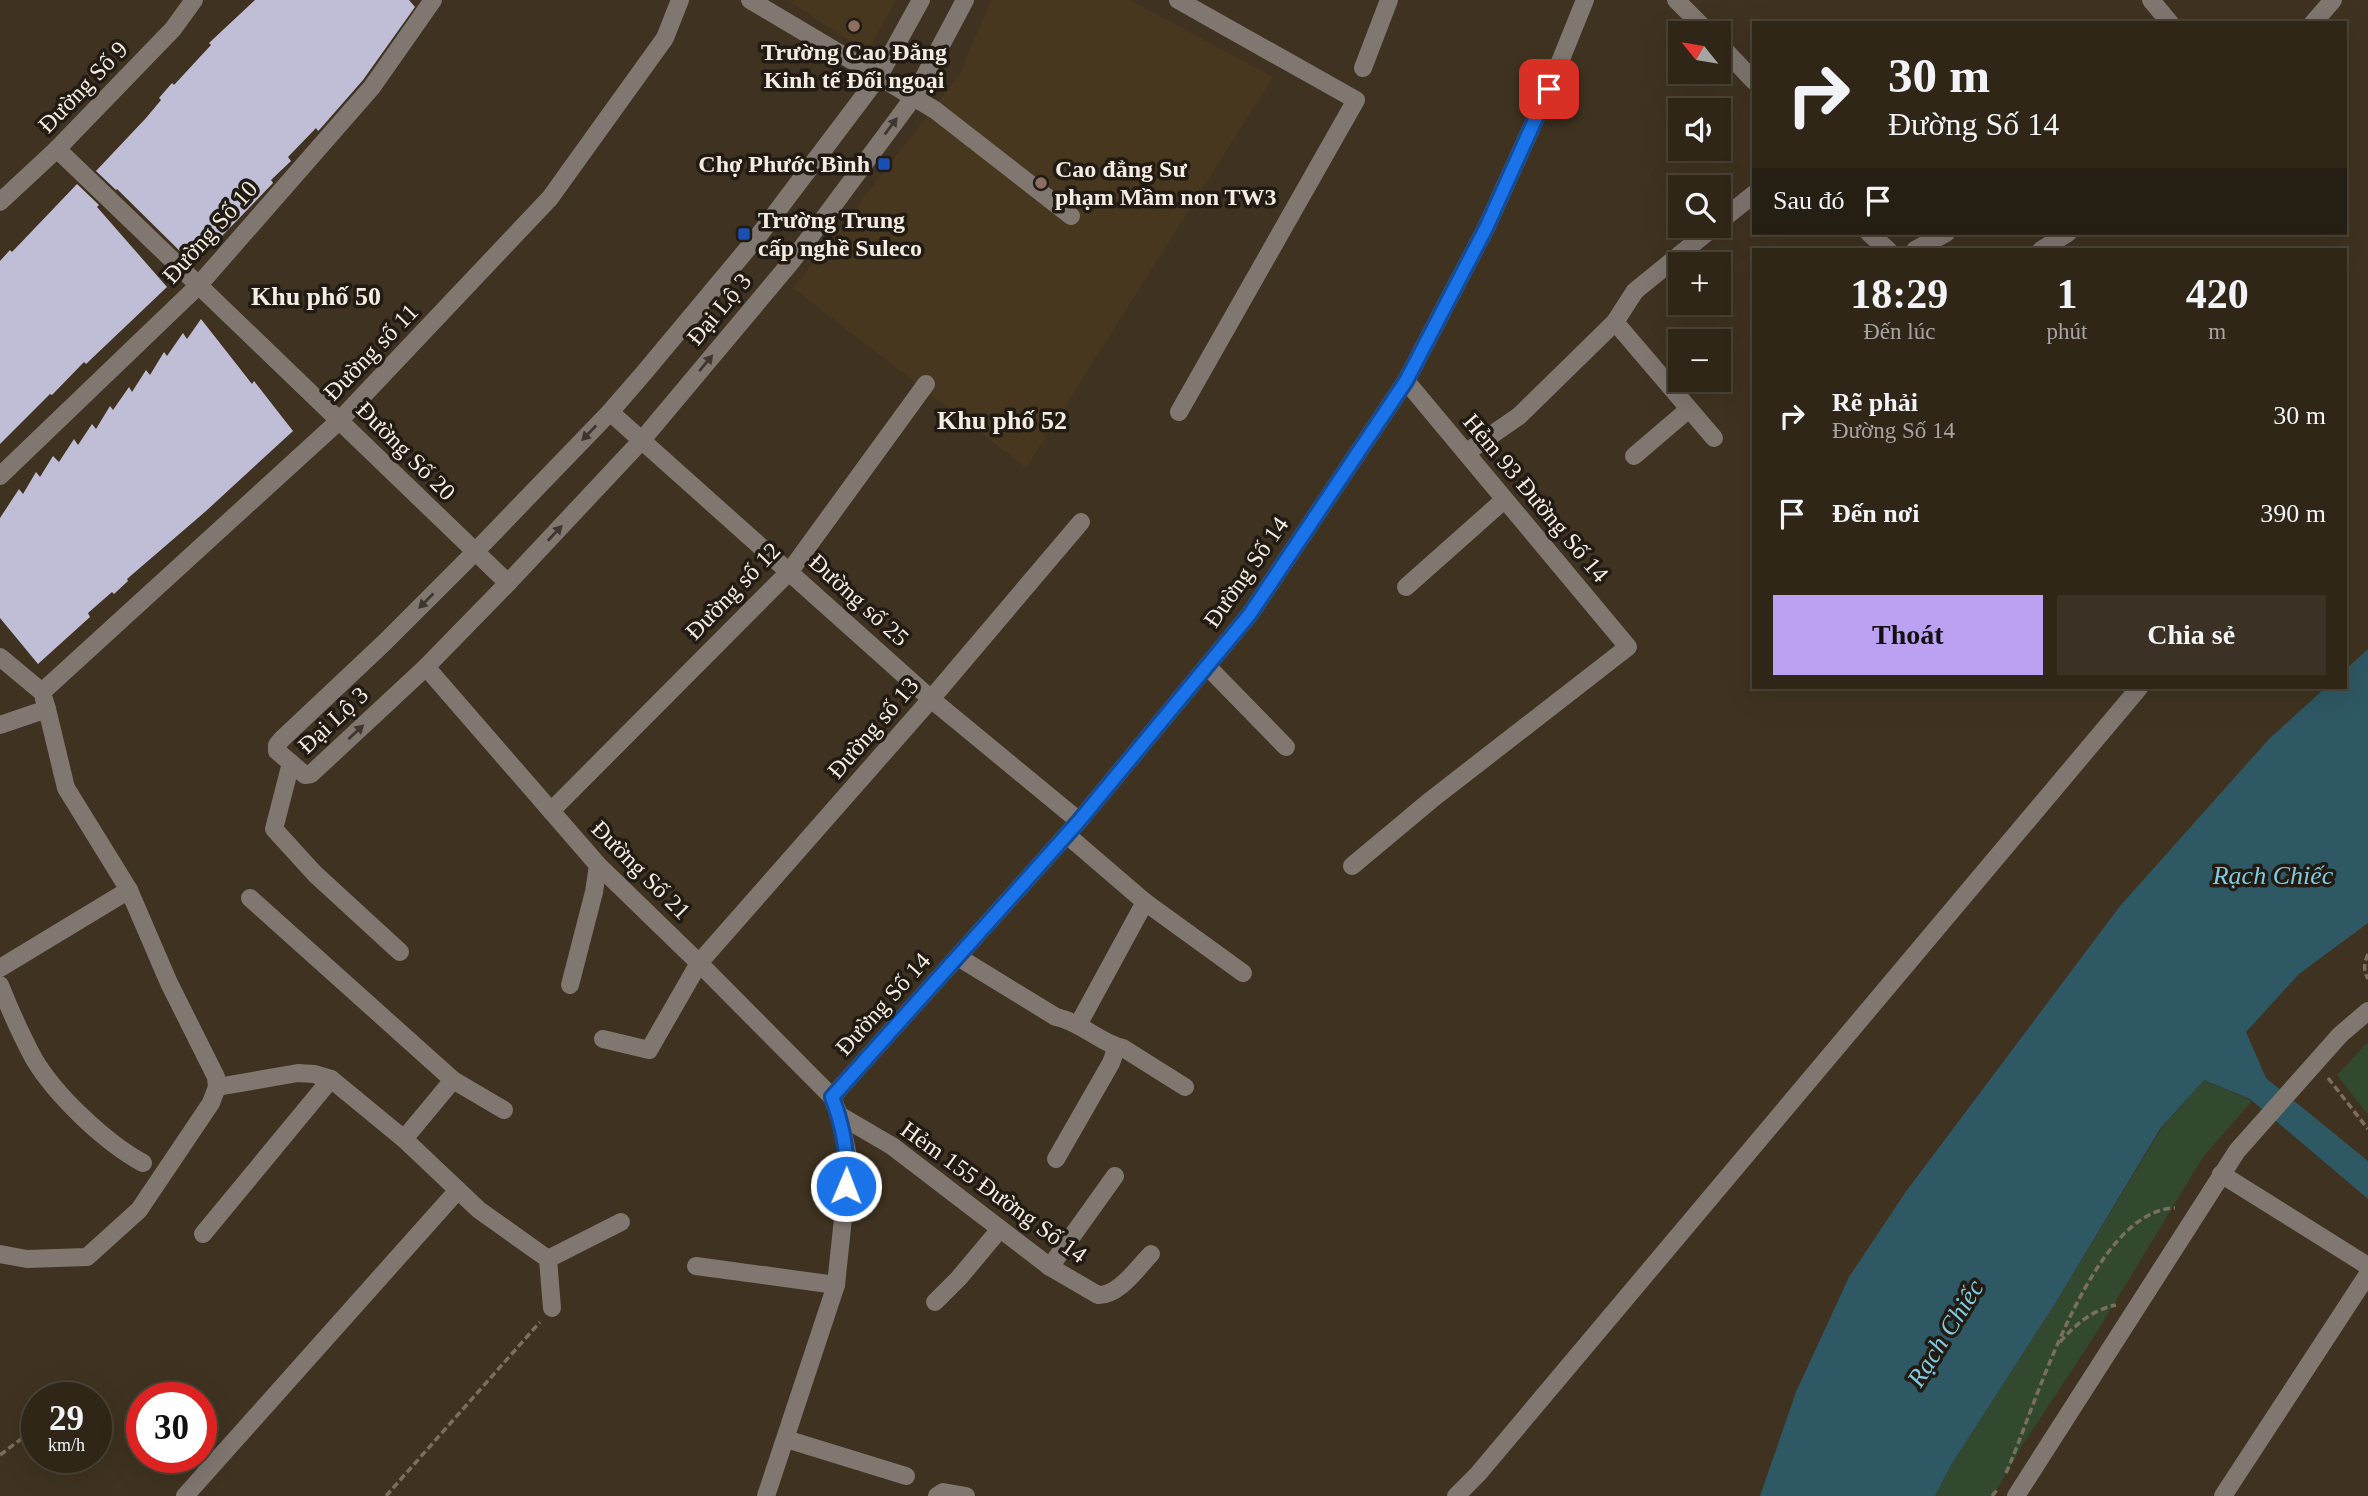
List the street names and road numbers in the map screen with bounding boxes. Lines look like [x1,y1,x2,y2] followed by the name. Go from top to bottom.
[33,36,133,138] street label: Đường Số 9
[157,176,263,288] street label: Đường Số 10
[682,268,756,350] street label: Đại Lộ 3
[319,299,423,405] street label: Đường số 11
[351,396,461,506] street label: Đường Số 20
[1458,409,1614,587] street label: Hẻm 93 Đường Số 14
[1199,512,1293,632] street label: Đường Số 14
[680,537,786,645] street label: Đường số 12
[804,549,914,651] street label: Đường số 25
[822,673,924,783] street label: Đường số 13
[293,681,373,759] street label: Đại Lộ 3
[586,815,696,925] street label: Đường Số 21
[830,948,936,1060] street label: Đường Số 14
[896,1116,1092,1268] street label: Hẻm 155 Đường Số 14

